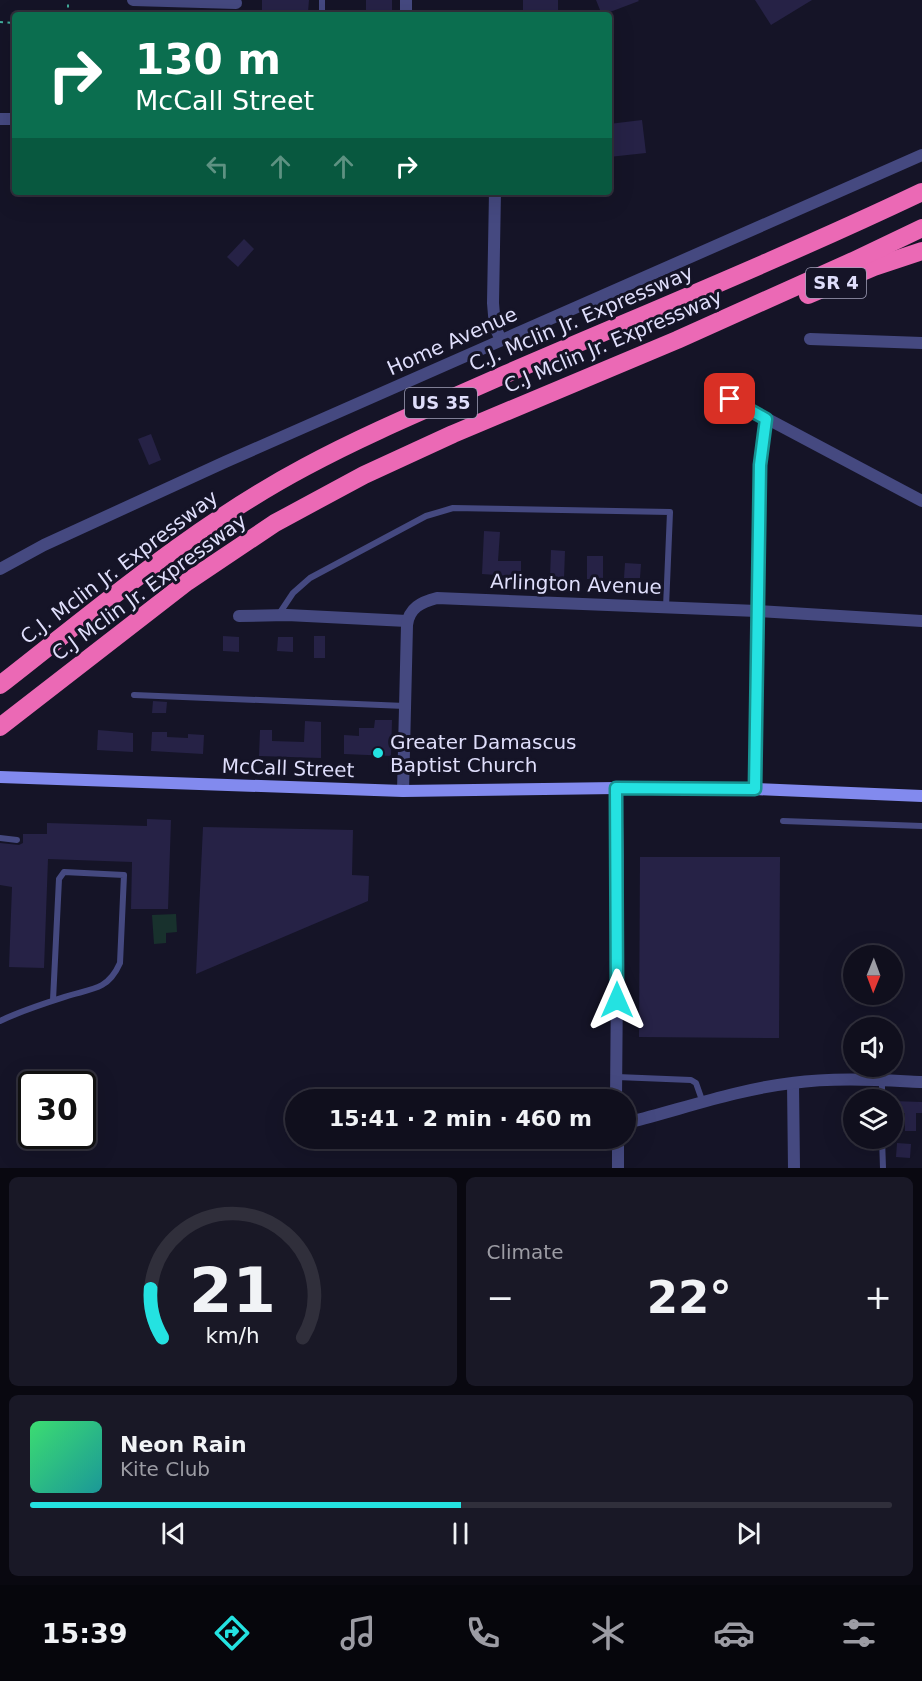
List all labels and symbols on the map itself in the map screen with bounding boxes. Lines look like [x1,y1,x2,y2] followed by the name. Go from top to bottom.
[465,260,697,376] street label: C.J. Mclin Jr. Expressway
[806,268,866,298] road number: SR 4
[500,284,726,398] street label: C.J Mclin Jr. Expressway
[383,302,521,380] street label: Home Avenue
[704,373,755,424] pin
[405,388,477,418] road number: US 35
[16,485,223,649] street label: C.J. Mclin Jr. Expressway
[47,508,251,666] street label: C.J Mclin Jr. Expressway
[490,569,662,599] street label: Arlington Avenue
[390,730,576,777] place label: Greater Damascus Baptist Church
[371,746,385,760] marker: Greater Damascus Baptist Church
[221,754,355,782] street label: McCall Street
[843,945,903,1005] north arrow
[585,968,649,1032] position arrow
[18,1071,96,1149] speed limit sign: 30

